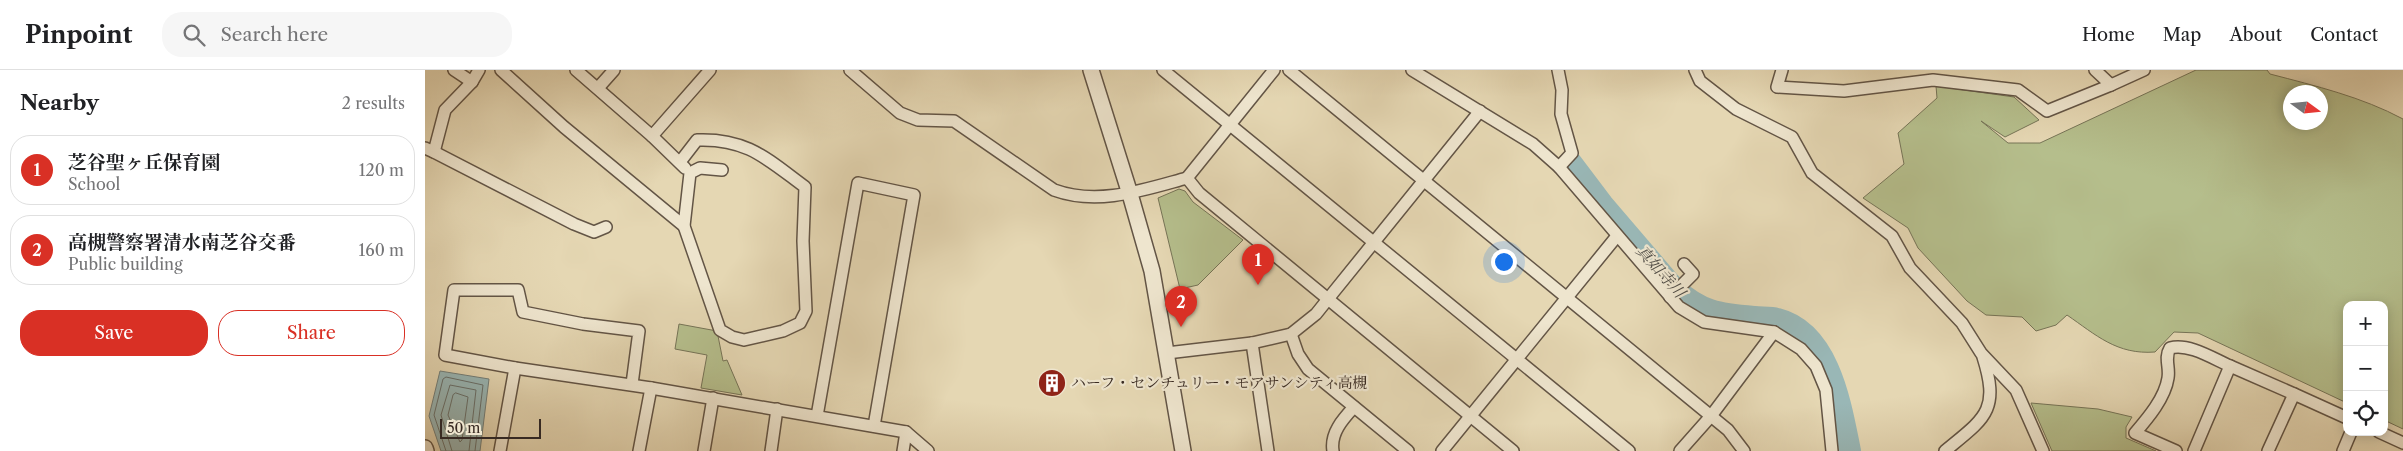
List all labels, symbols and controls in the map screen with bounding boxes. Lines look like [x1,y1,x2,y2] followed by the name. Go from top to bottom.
[162,12,512,57] search box
[25,20,132,49] text: Pinpoint
[180,21,208,49] icon: search
[220,23,328,46] text: Search here
[2082,24,2135,46] text: Home
[2163,24,2201,46] text: Map
[2229,24,2282,46] text: About
[2310,24,2378,46] text: Contact
[2283,85,2328,130] north arrow
[20,90,99,115] text: Nearby
[342,93,405,113] text: 2 results
[68,151,220,174] text: 芝谷聖ヶ丘保育園
[33,160,41,180] text: 1
[359,160,404,180] text: 120 m
[68,174,120,194] text: School
[68,231,296,254] text: 高槻警察署清水南芝谷交番
[32,240,42,260] text: 2
[359,240,404,260] text: 160 m
[1632,241,1691,303] water label: 真如寺川
[1242,244,1274,285] pin: 1
[1491,249,1517,275] your location
[68,254,183,274] text: Public building
[1165,286,1197,327] pin: 2
[2343,301,2388,436] map controls
[2343,301,2388,346] button: +
[20,310,208,356] button: Save
[218,310,405,356] button: Share
[2343,346,2388,391] button: −
[1037,368,1067,398] building icon: ハーフ・センチュリー・モアサンシティ高槻
[1071,373,1367,392] place label: ハーフ・センチュリー・モアサンシティ高槻
[2343,391,2388,436] button: locate
[440,416,541,439] scale bar
[447,419,480,437] text: 50 m

